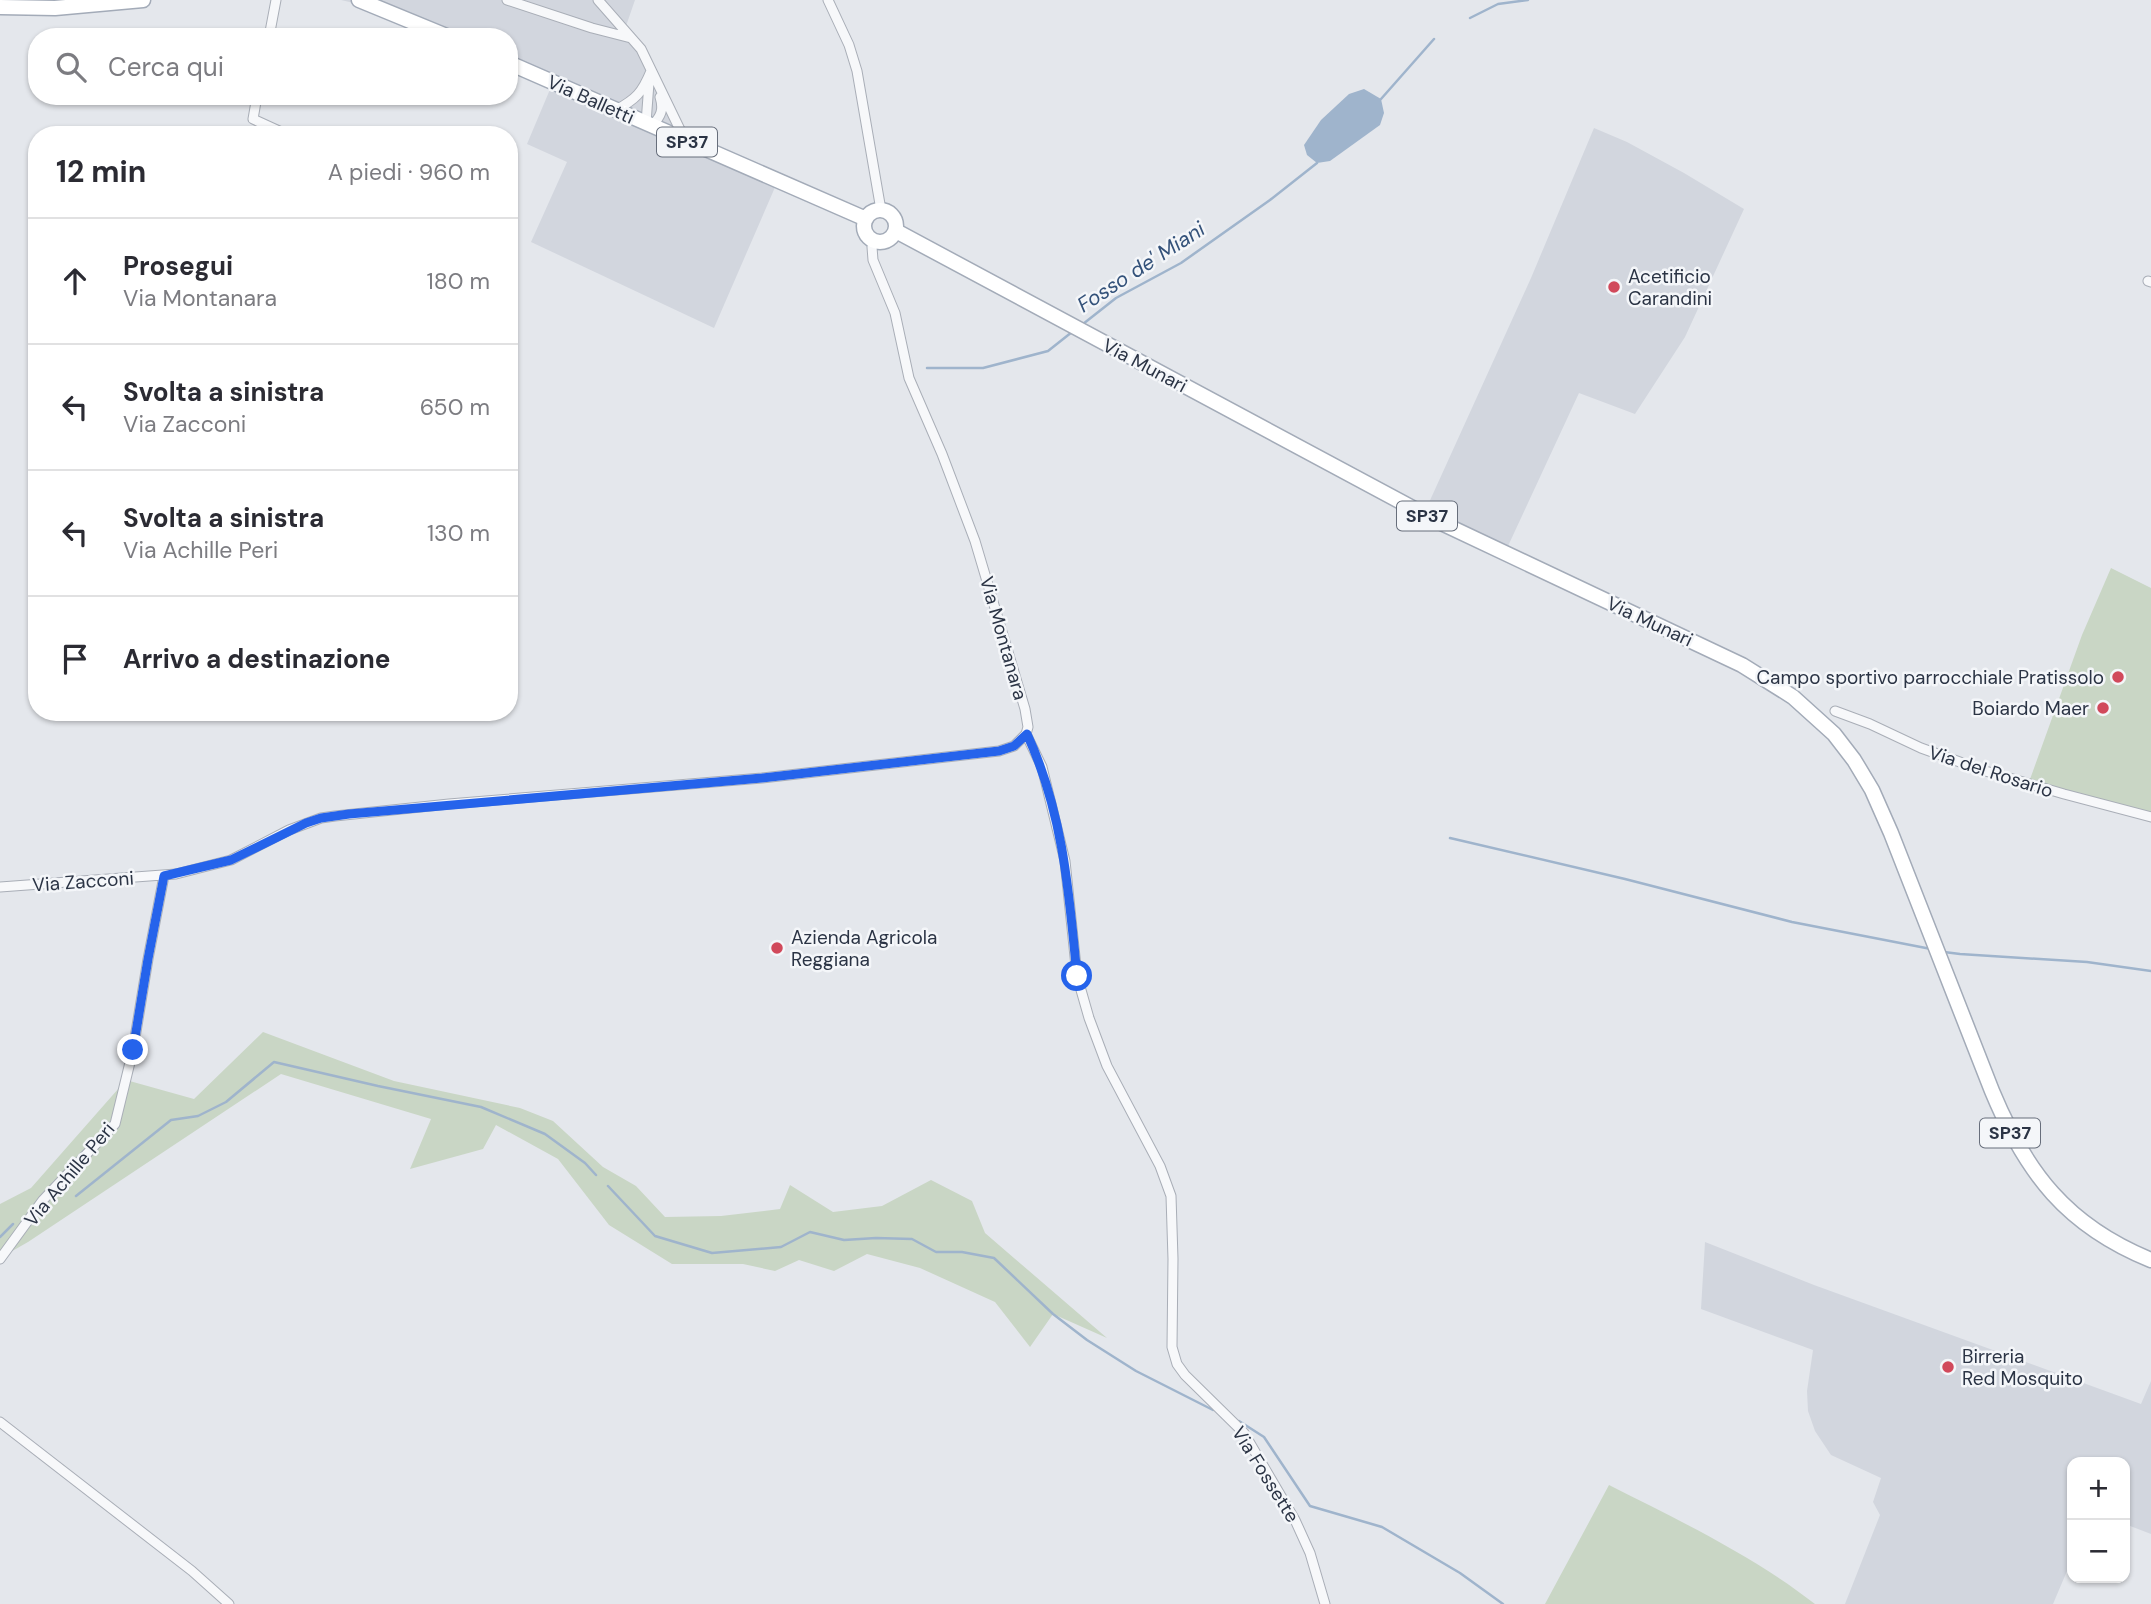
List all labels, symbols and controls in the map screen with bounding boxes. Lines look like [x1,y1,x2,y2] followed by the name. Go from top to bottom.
[28,28,518,105] search box
[52,48,90,86] icon: search
[108,50,224,84] text: Cerca qui
[543,69,638,130] street label: Via Balletti
[657,127,717,156] road number: SP37
[56,152,146,191] text: 12 min
[328,157,490,187] text: A piedi · 960 m
[1072,215,1211,319] water label: Fosso de' Miani
[123,249,233,283] text: Prosegui
[56,262,94,300] icon: ahead
[1628,264,1712,311] place label: Acetificio Carandini
[426,266,490,296] text: 180 m
[1606,279,1622,295] marker: Acetificio Carandini
[123,283,277,313] text: Via Montanara
[1098,333,1191,398] street label: Via Munari
[123,375,324,409] text: Svolta a sinistra
[56,388,94,426] icon: left
[420,392,490,422] text: 650 m
[123,409,246,439] text: Via Zacconi
[123,501,324,535] text: Svolta a sinistra
[1397,502,1457,530] road number: SP37
[56,514,94,552] icon: left
[427,518,490,548] text: 130 m
[123,535,278,565] text: Via Achille Peri
[974,574,1033,703] street label: Via Montanara
[1603,591,1697,652] street label: Via Munari
[56,640,94,678] icon: arrive
[123,642,390,676] text: Arrivo a destinazione
[1756,665,2104,690] place label: Campo sportivo parrocchiale Pratissolo
[2110,669,2126,685] marker: Campo sportivo parrocchiale Pratissolo
[1972,696,2089,721] place label: Boiardo Maer
[2095,700,2111,716] marker: Boiardo Maer
[1925,740,2056,803] street label: Via del Rosario
[31,865,135,898] street label: Via Zacconi
[791,925,937,972] place label: Azienda Agricola Reggiana
[769,940,785,956] marker: Azienda Agricola Reggiana
[1061,960,1092,991] route start
[117,1034,148,1065] route end
[19,1117,120,1231] street label: Via Achille Peri
[1980,1118,2040,1148] road number: SP37
[1962,1344,2083,1391] place label: Birreria Red Mosquito
[1940,1359,1956,1375] marker: Birreria Red Mosquito
[1226,1422,1305,1527] street label: Via Fossette
[2067,1457,2130,1583] map controls
[2067,1457,2130,1520] button: +
[2067,1520,2130,1583] button: −

